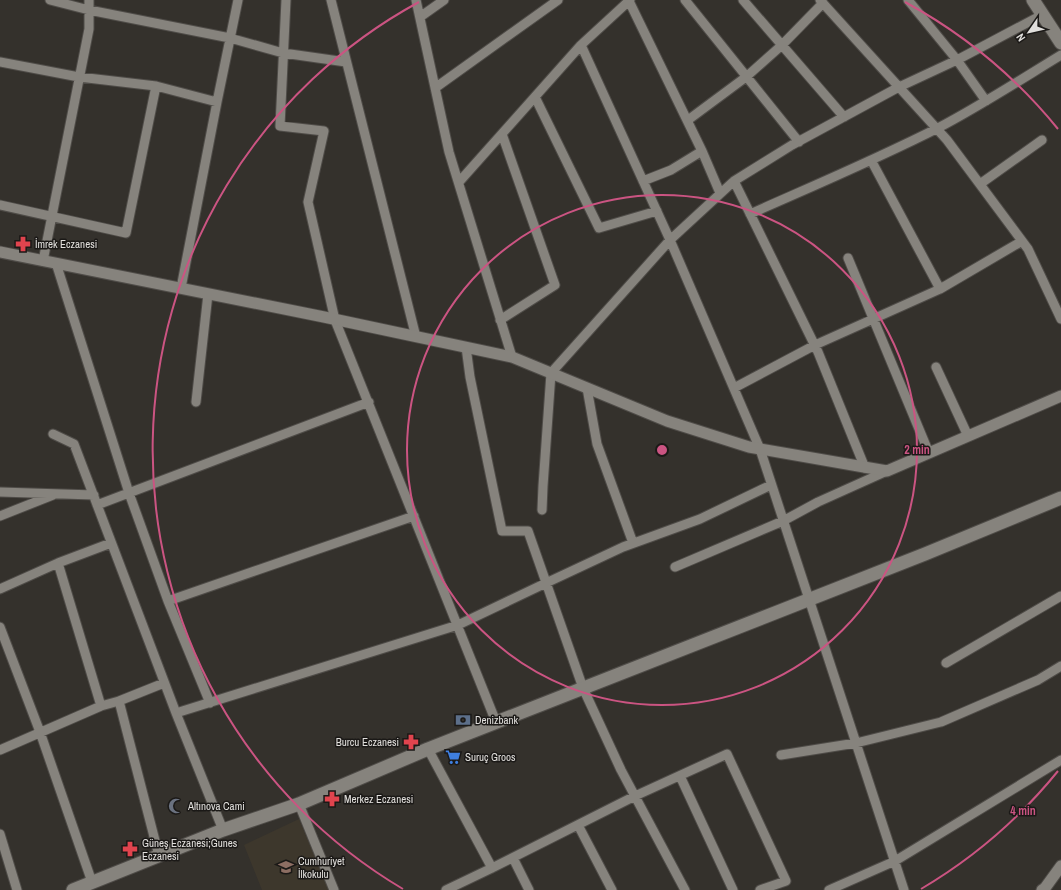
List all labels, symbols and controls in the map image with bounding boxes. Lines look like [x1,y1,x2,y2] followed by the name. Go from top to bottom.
[1009,12,1049,52] north arrow
[1013,31,1028,44] text: N
[14,235,32,253] pharmacy icon: İmrek Eczanesi
[35,237,97,251] place label: İmrek Eczanesi
[904,442,930,458] text: 2 min
[655,443,669,457] centre of rings
[454,711,472,729] bank icon: Denizbank
[475,713,519,727] place label: Denizbank
[402,733,420,751] pharmacy icon: Burcu Eczanesi
[336,735,399,749] place label: Burcu Eczanesi
[444,748,462,766] supermarket icon: Suruç Groos
[465,750,516,764] place label: Suruç Groos
[323,790,341,808] pharmacy icon: Merkez Eczanesi
[344,792,413,806] place label: Merkez Eczanesi
[167,797,185,815] mosque icon: Altınova Cami
[187,799,245,813] place label: Altınova Cami
[1010,803,1036,819] text: 4 min
[142,836,238,863] place label: Güneş Eczanesi;Gunes Eczanesi
[121,840,139,858] pharmacy icon: Güneş Eczanesi;Gunes Eczanesi
[298,854,345,881] place label: Cumhuriyet İlkokulu
[277,858,295,876] school or university icon: Cumhuriyet İlkokulu

